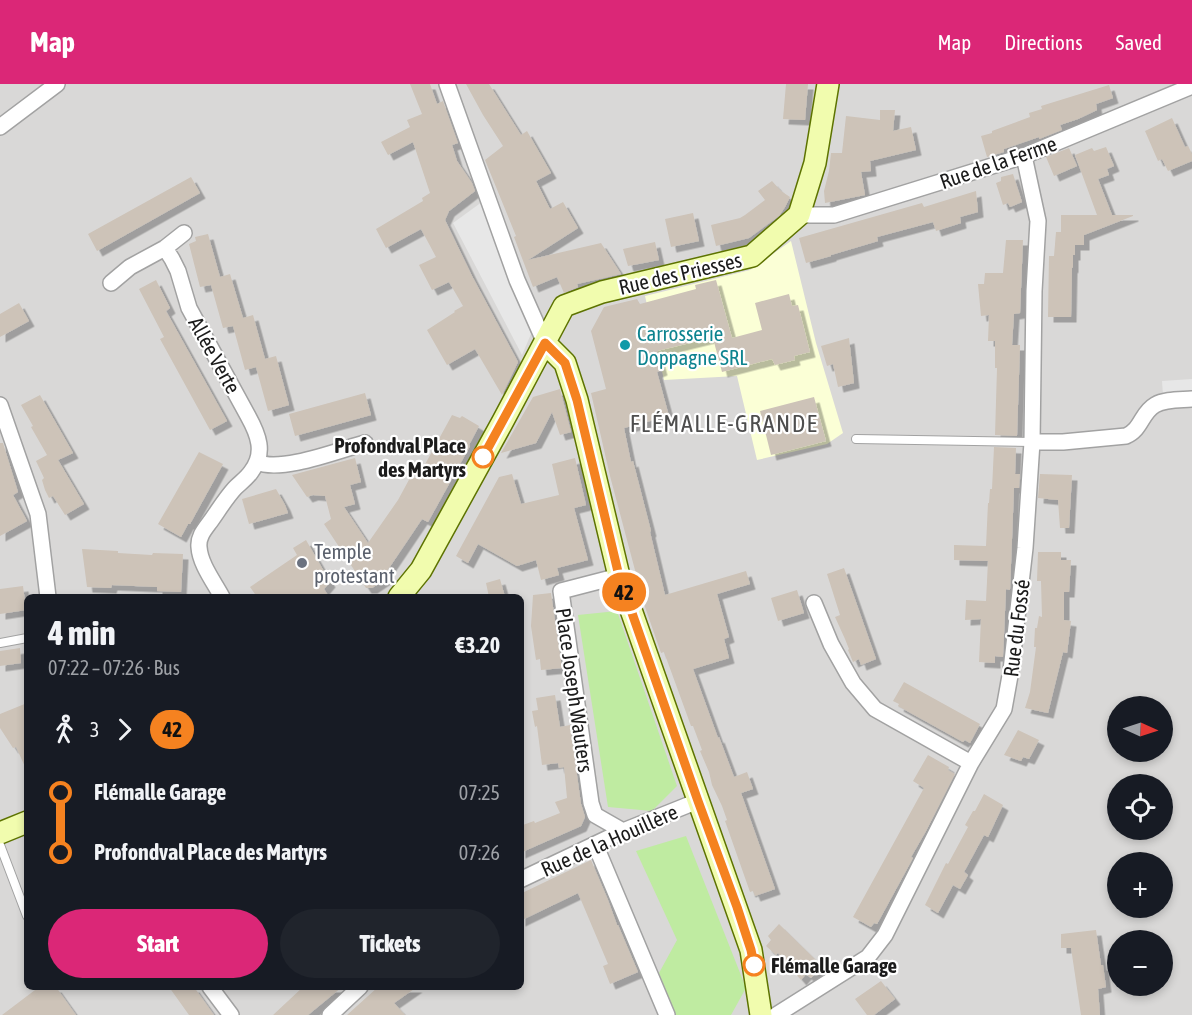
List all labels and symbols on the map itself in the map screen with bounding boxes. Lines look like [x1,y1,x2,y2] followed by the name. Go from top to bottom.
[936,131,1060,193] street label: Rue de la Ferme
[616,247,744,299] street label: Rue des Priesses
[184,313,246,397] street label: Allée Verte
[637,321,747,369] place label: Carrosserie Doppagne SRL
[618,338,632,352] marker: Carrosserie Doppagne SRL
[630,410,818,437] district label: FLÉMALLE-GRANDE
[334,433,467,481] place label: Profondval Place des Martyrs
[472,446,494,468] marker: Profondval Place des Martyrs
[314,539,395,587] place label: Temple protestant
[295,556,309,570] marker: Temple protestant
[597,572,651,612] line badge: 42
[998,578,1034,678] street label: Rue du Fossé
[552,606,598,774] street label: Place Joseph Wauters
[1107,696,1173,762] north arrow
[537,799,681,881] street label: Rue de la Houillère
[771,953,897,977] place label: Flémalle Garage
[743,954,765,976] marker: Flémalle Garage

